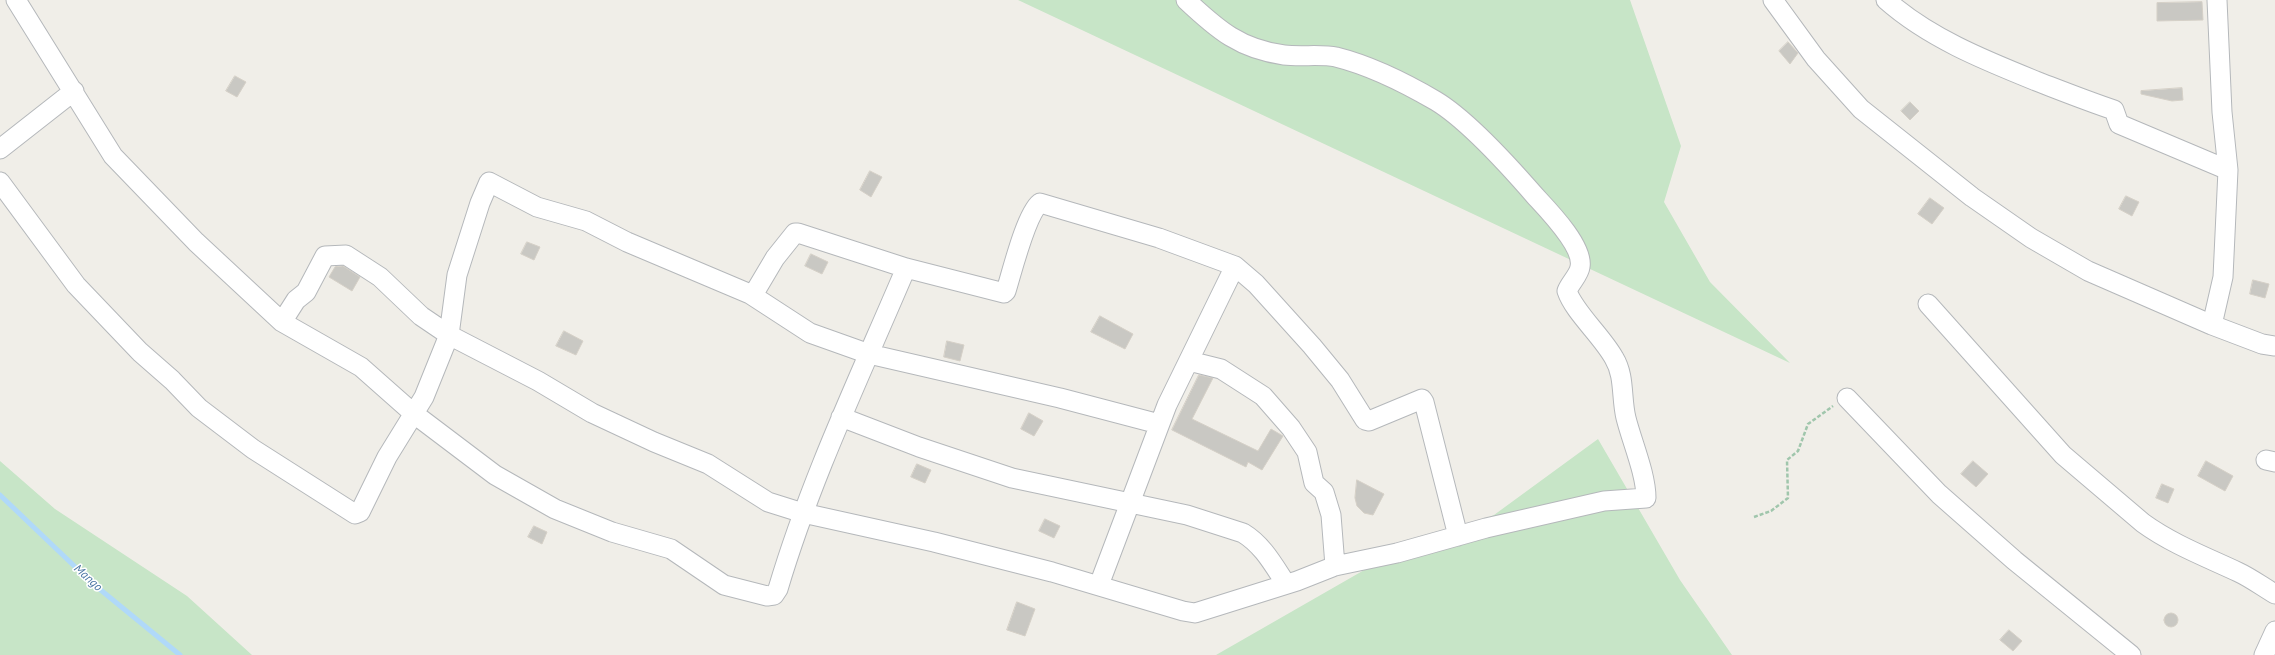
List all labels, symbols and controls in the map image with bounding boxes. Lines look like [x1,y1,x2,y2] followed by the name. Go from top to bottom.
[71,562,105,594] water label: Mango

